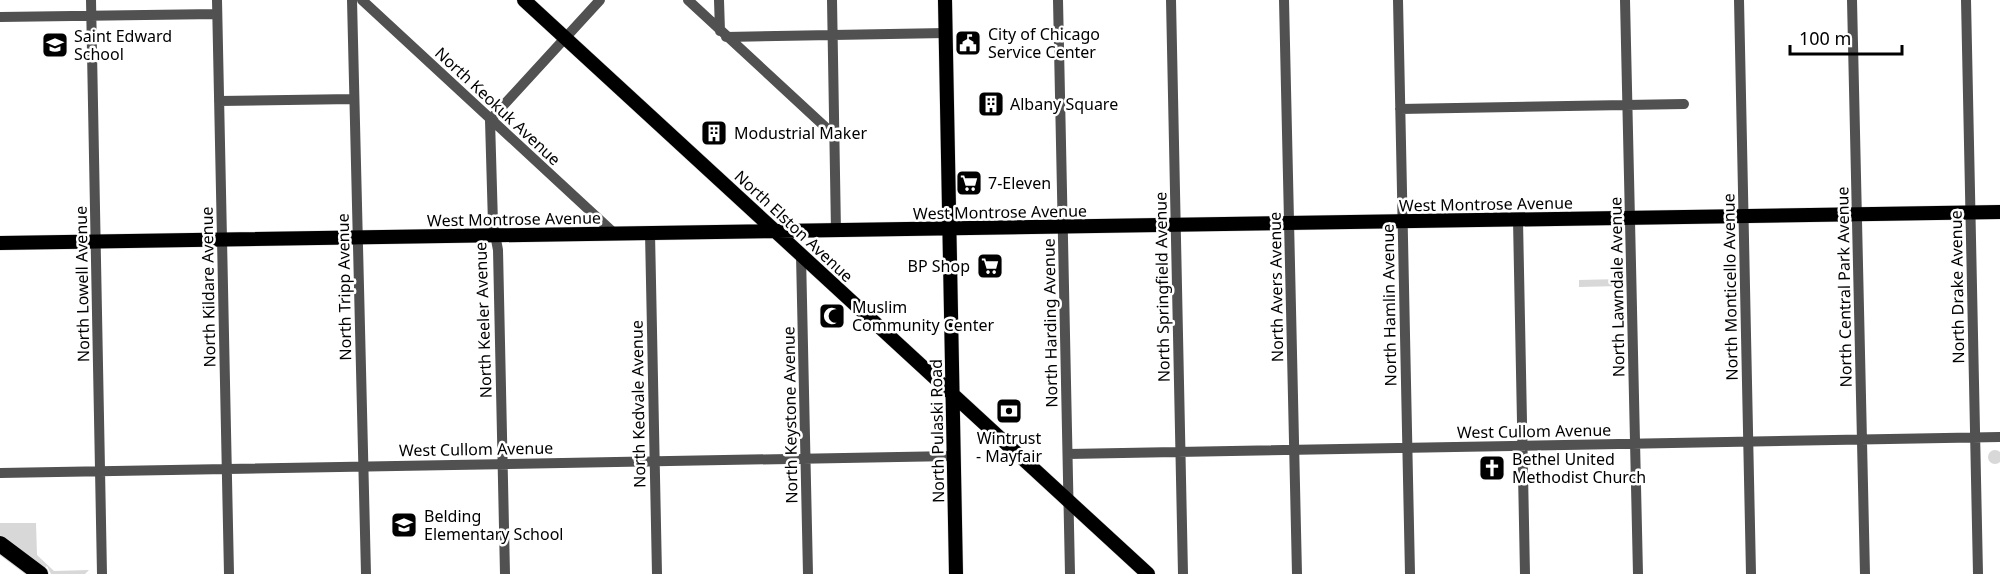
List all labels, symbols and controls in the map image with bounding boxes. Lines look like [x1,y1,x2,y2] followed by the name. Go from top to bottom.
[1790,18,1902,56] scale bar
[988,23,1100,63] place label: City of Chicago Service Center
[74,25,172,65] place label: Saint Edward School
[1799,26,1851,50] text: 100 m
[953,28,983,58] public building icon: City of Chicago Service Center
[40,30,70,60] school or university icon: Saint Edward School
[430,42,566,170] street label: North Keokuk Avenue
[976,89,1006,119] building icon: Albany Square
[1010,93,1118,115] place label: Albany Square
[699,118,729,148] building icon: Modustrial Maker
[734,122,867,144] place label: Modustrial Maker
[730,165,858,287] street label: North Elston Avenue
[954,168,984,198] supermarket icon: 7-Eleven
[988,172,1051,194] place label: 7-Eleven
[1831,186,1857,388] street label: North Central Park Avenue
[1399,191,1573,217] street label: West Montrose Avenue
[1149,192,1175,382] street label: North Springfield Avenue
[1717,193,1743,381] street label: North Monticello Avenue
[1604,197,1630,377] street label: North Lawndale Avenue
[913,199,1087,225] street label: West Montrose Avenue
[70,206,94,362] street label: North Lowell Avenue
[196,206,220,368] street label: North Kildare Avenue
[427,206,601,232] street label: West Montrose Avenue
[1945,210,1969,364] street label: North Drake Avenue
[1264,212,1288,362] street label: North Avers Avenue
[332,213,356,361] street label: North Tripp Avenue
[1377,224,1401,386] street label: North Hamlin Avenue
[1038,238,1062,408] street label: North Harding Avenue
[469,241,497,399] street label: North Keeler Avenue
[975,251,1005,281] supermarket icon: BP Shop
[908,255,970,277] place label: BP Shop
[852,296,995,336] place label: Muslim Community Center
[817,301,847,331] mosque icon: Muslim Community Center
[626,320,650,488] street label: North Kedvale Avenue
[777,326,803,504] street label: North Keystone Avenue
[925,359,949,503] street label: North Pulaski Road
[994,396,1024,426] bank icon: Wintrust - Mayfair
[1457,419,1611,443] street label: West Cullom Avenue
[976,427,1042,467] place label: Wintrust - Mayfair
[399,437,553,461] street label: West Cullom Avenue
[1512,448,1646,488] place label: Bethel United Methodist Church
[1477,453,1507,483] church icon: Bethel United Methodist Church
[424,505,563,545] place label: Belding Elementary School
[389,510,419,540] school or university icon: Belding Elementary School

